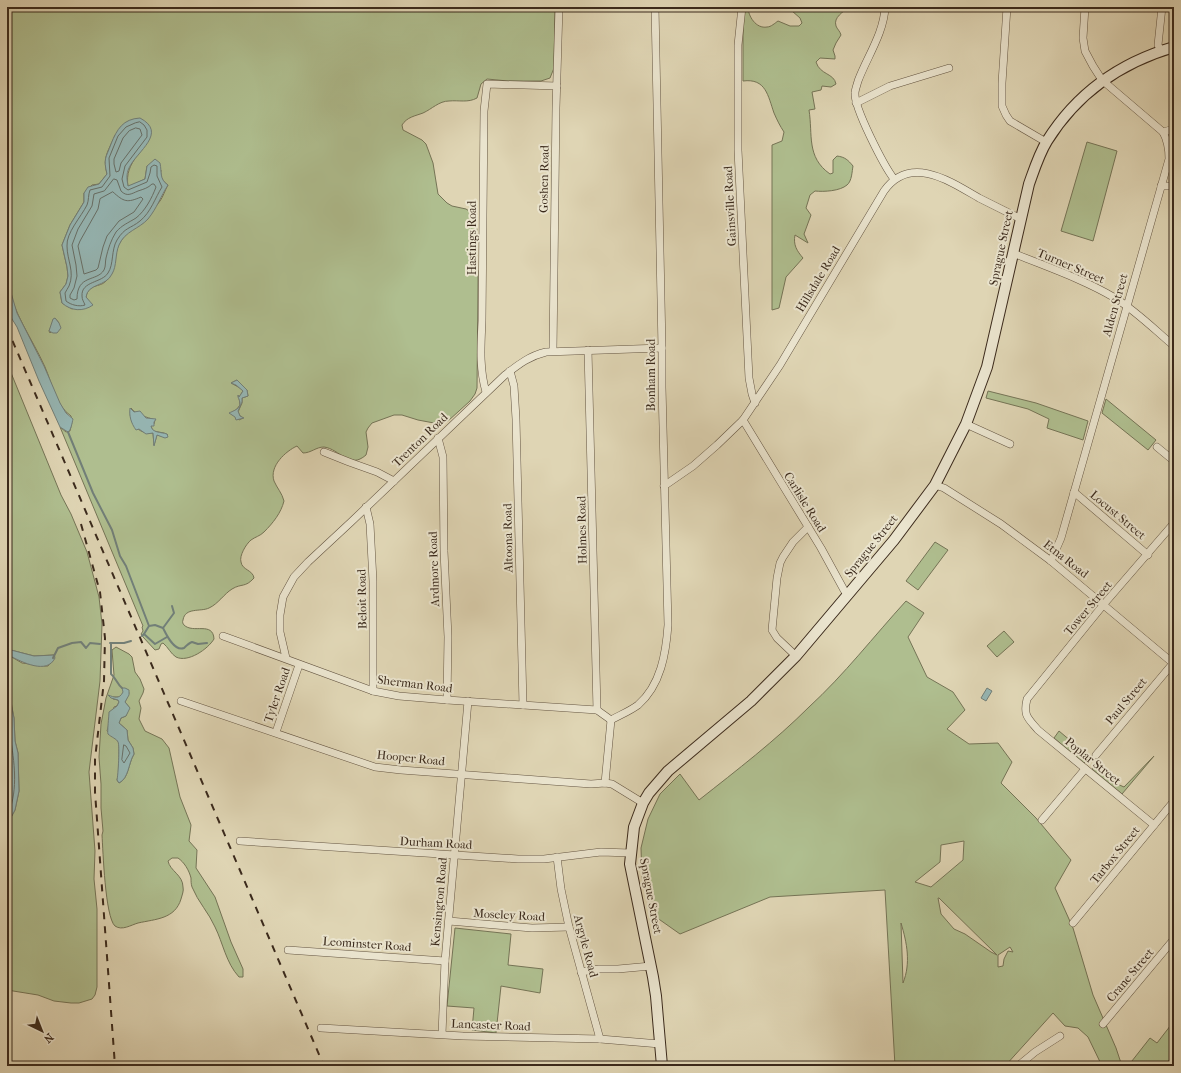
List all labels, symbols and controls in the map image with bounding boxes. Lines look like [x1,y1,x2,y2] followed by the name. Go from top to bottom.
[536,145,552,213] street label: Goshen Road
[721,165,739,246] street label: Gainsville Road
[465,200,479,275] street label: Hastings Road
[986,208,1016,287] street label: Sprague Street
[793,243,843,315] street label: Hillsdale Road
[1035,246,1107,287] street label: Turner Street
[1099,271,1131,339] street label: Alden Street
[644,338,658,411] street label: Bonham Road
[389,410,451,470] street label: Trenton Road
[781,469,829,535] street label: Carlisle Road
[1087,488,1149,543] street label: Locust Street
[574,495,590,564] street label: Holmes Road
[500,503,516,574] street label: Altoona Road
[841,511,901,580] street label: Sprague Street
[426,531,442,608] street label: Ardmore Road
[1041,537,1092,581] street label: Etna Road
[354,568,370,629] street label: Beloit Road
[1061,577,1115,638] street label: Tower Street
[261,665,293,725] street label: Tyler Road
[377,672,454,696] street label: Sherman Road
[1102,674,1150,727] street label: Paul Street
[1062,734,1124,788] street label: Poplar Street
[376,747,446,769] street label: Hooper Road
[1087,823,1143,887] street label: Tarbox Street
[399,834,473,852] street label: Durham Road
[428,856,450,947] street label: Kensington Road
[637,857,665,936] street label: Sprague Street
[473,906,546,924] street label: Moseley Road
[571,912,601,979] street label: Argyle Road
[322,934,412,954] street label: Leominster Road
[1103,945,1157,1005] street label: Crane Street
[22,1011,62,1051] north arrow
[451,1017,531,1033] street label: Lancaster Road
[41,1030,56,1046] text: N

